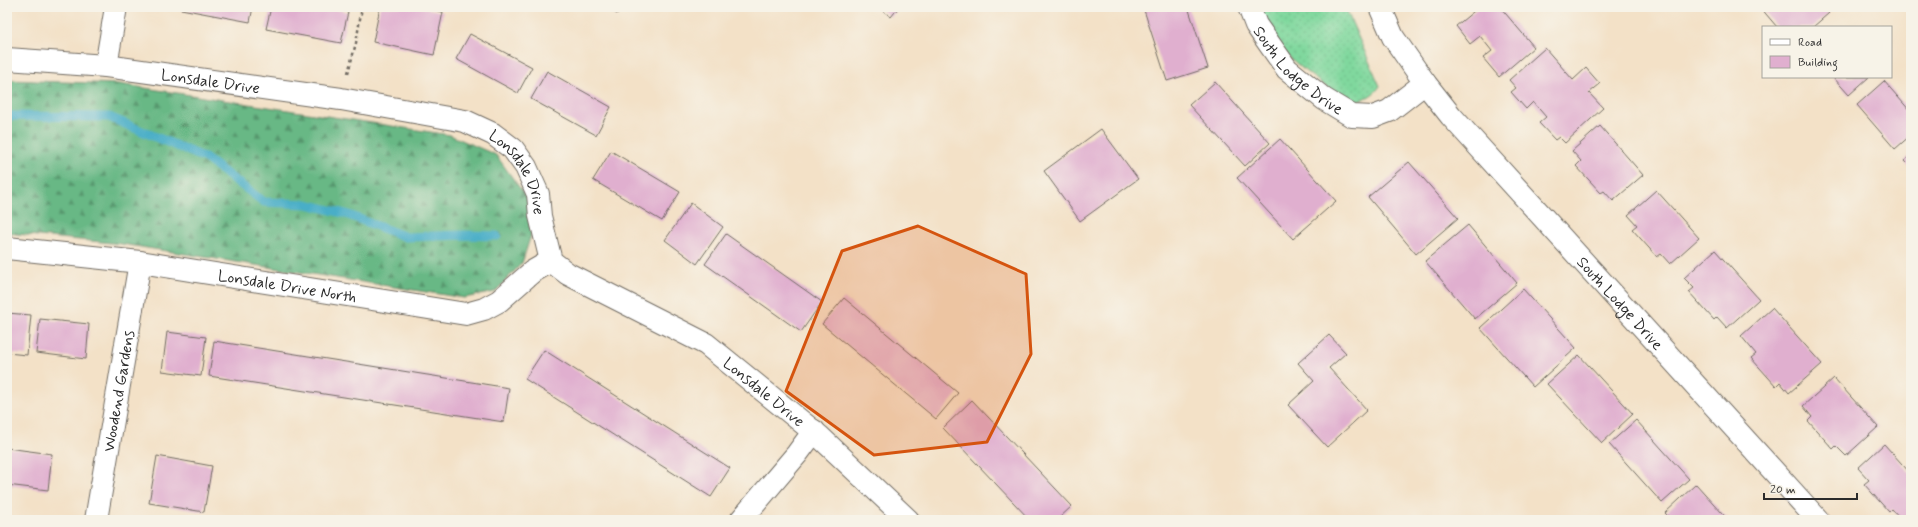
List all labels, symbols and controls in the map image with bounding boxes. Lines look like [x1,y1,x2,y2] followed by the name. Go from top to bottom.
[1248,22,1347,120] street label: South Lodge Drive
[1762,26,1892,78] legend
[1798,35,1822,51] text: Road
[1798,55,1838,72] text: Building
[160,65,261,100] street label: Lonsdale Drive
[484,126,549,216] street label: Lonsdale Drive
[1572,252,1668,355] street label: South Lodge Drive
[216,266,358,308] street label: Lonsdale Drive North
[99,329,140,454] street label: Woodend Gardens
[718,353,809,432] street label: Lonsdale Drive
[1764,475,1857,501] scale bar
[1770,482,1796,498] text: 20 m

